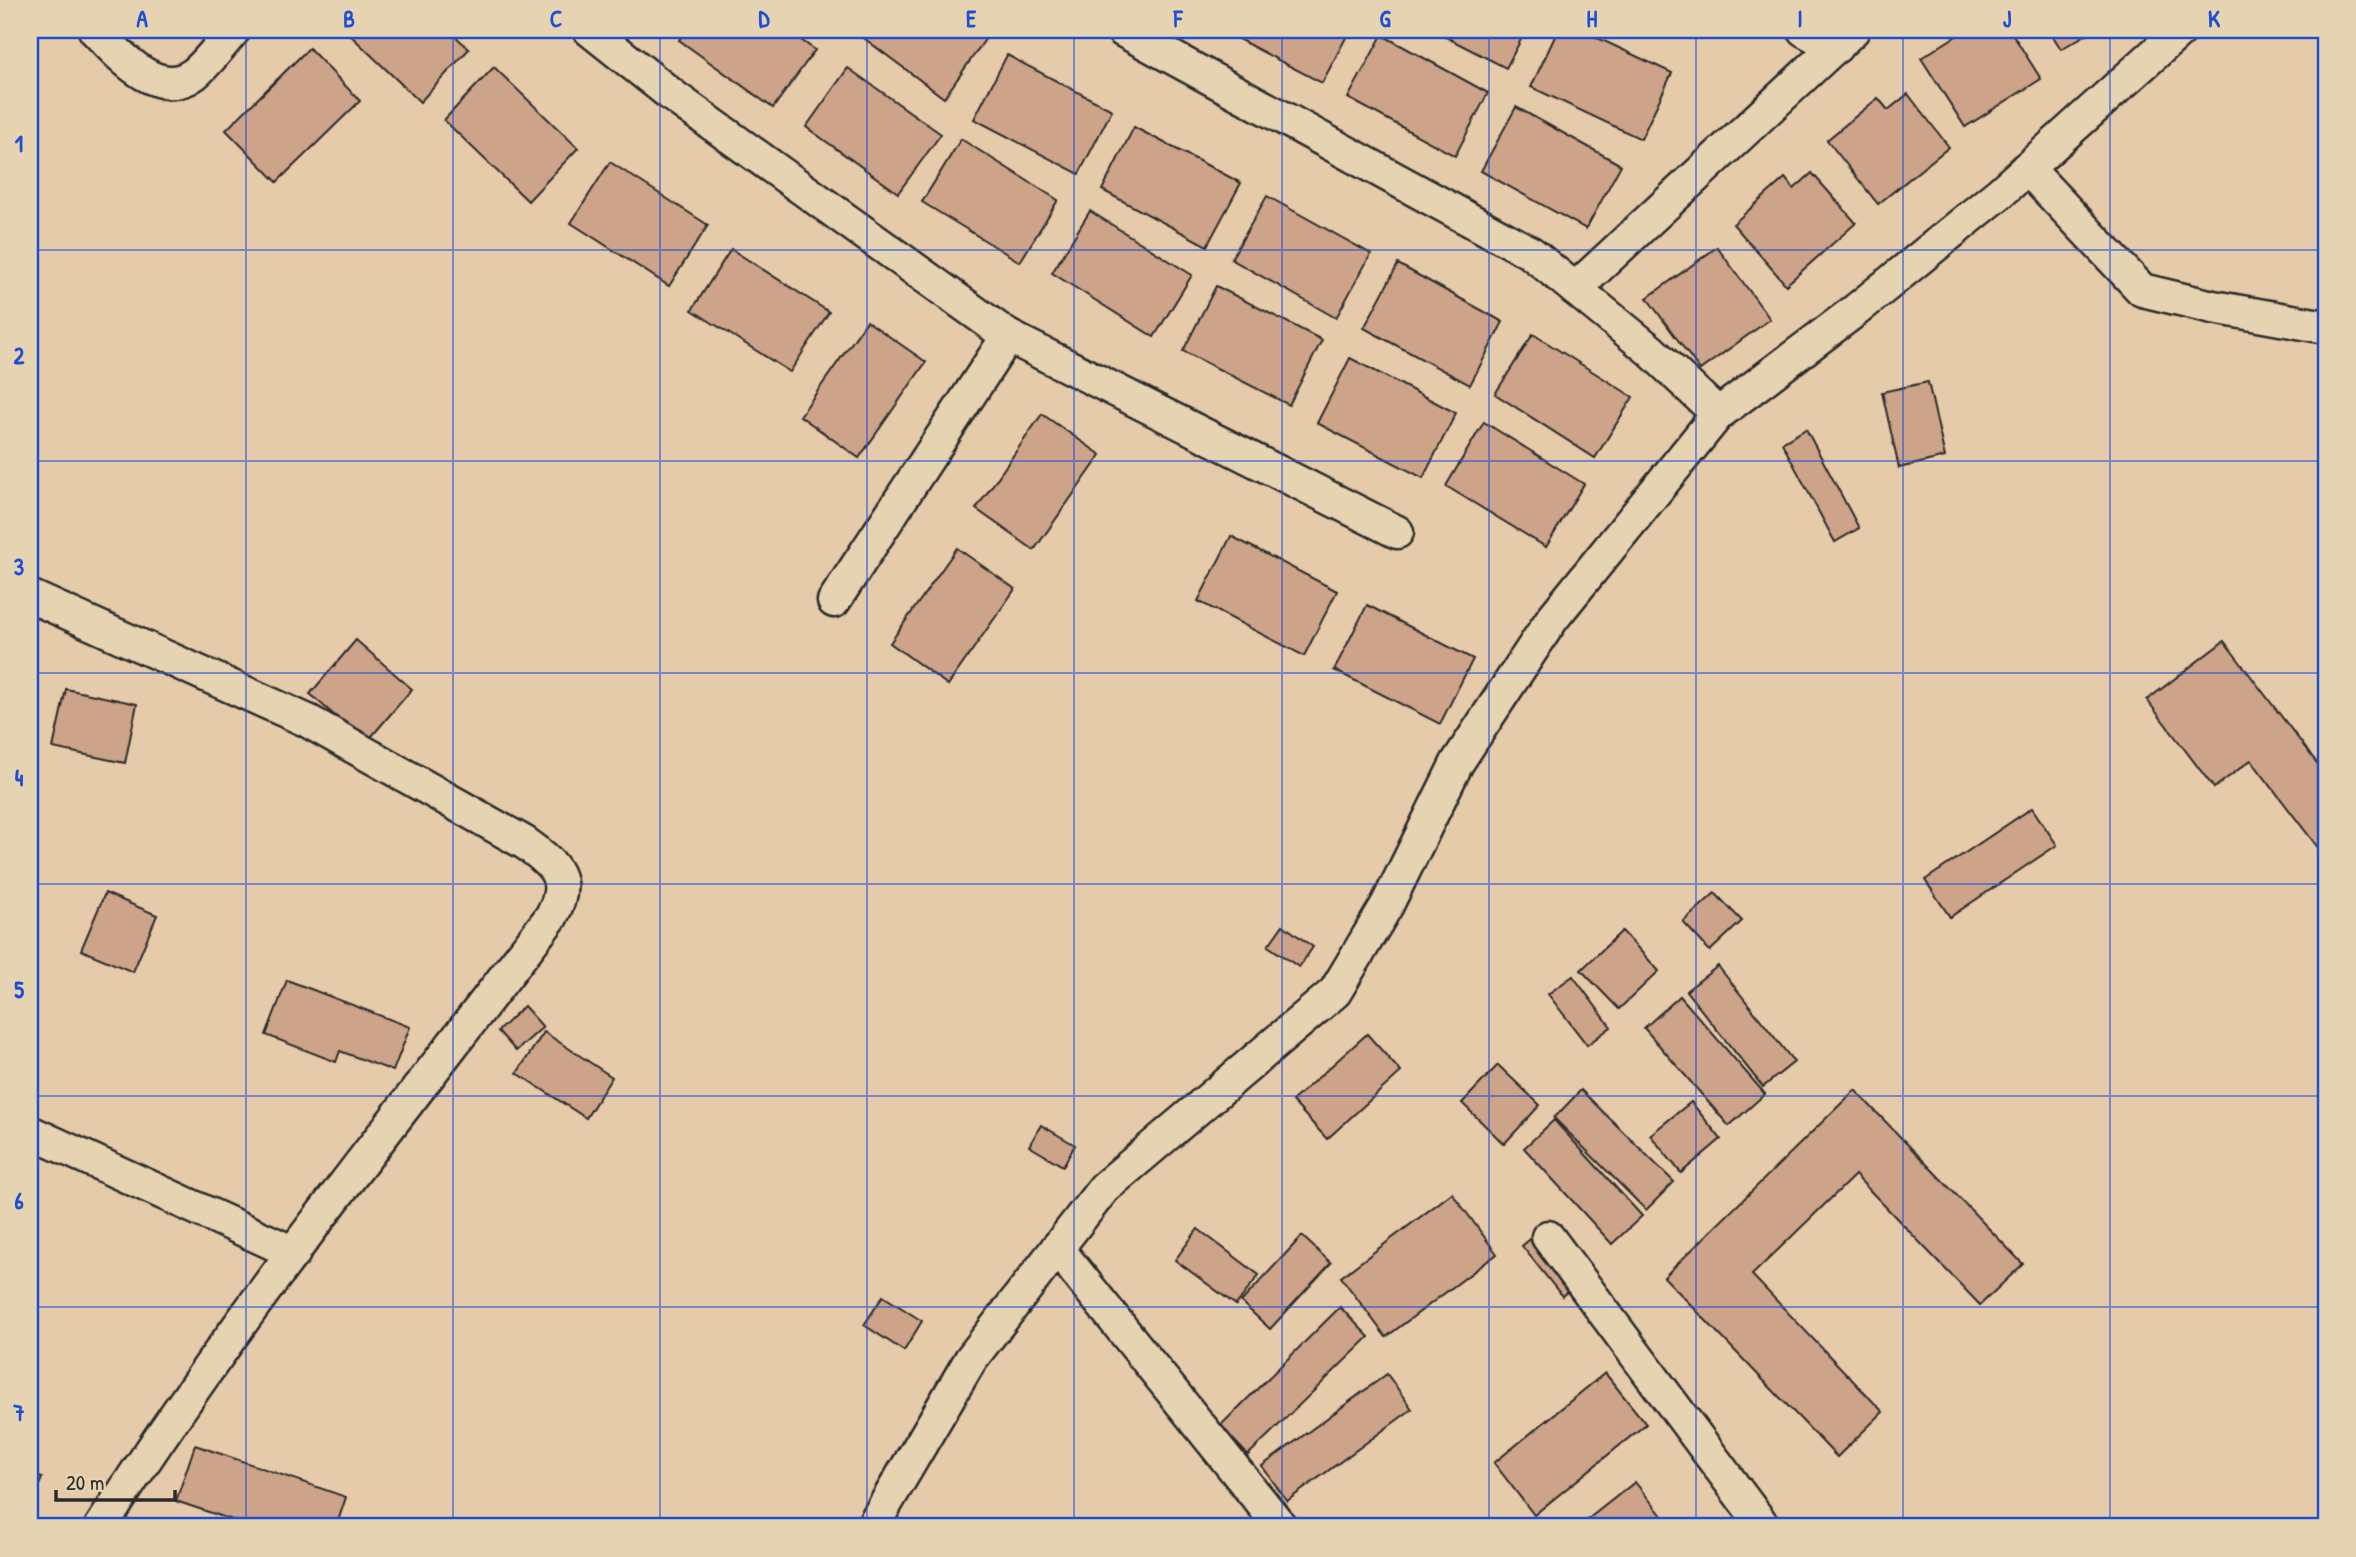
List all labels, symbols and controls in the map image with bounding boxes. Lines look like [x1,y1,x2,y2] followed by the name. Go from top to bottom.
[136,3,148,34] text: A
[343,3,355,34] text: B
[550,3,562,34] text: C
[759,3,771,34] text: D
[966,3,977,34] text: E
[1173,3,1184,34] text: F
[1379,3,1391,34] text: G
[1587,3,1598,34] text: H
[1797,3,1803,34] text: I
[2003,3,2012,34] text: J
[2208,3,2221,34] text: K
[15,128,23,159] text: 1
[14,340,25,371] text: 2
[14,551,24,582] text: 3
[15,762,24,793] text: 4
[14,974,24,1005] text: 5
[14,1185,24,1216] text: 6
[12,1397,25,1428] text: 7
[56,1459,175,1503] scale bar
[66,1468,104,1497] text: 20 m

